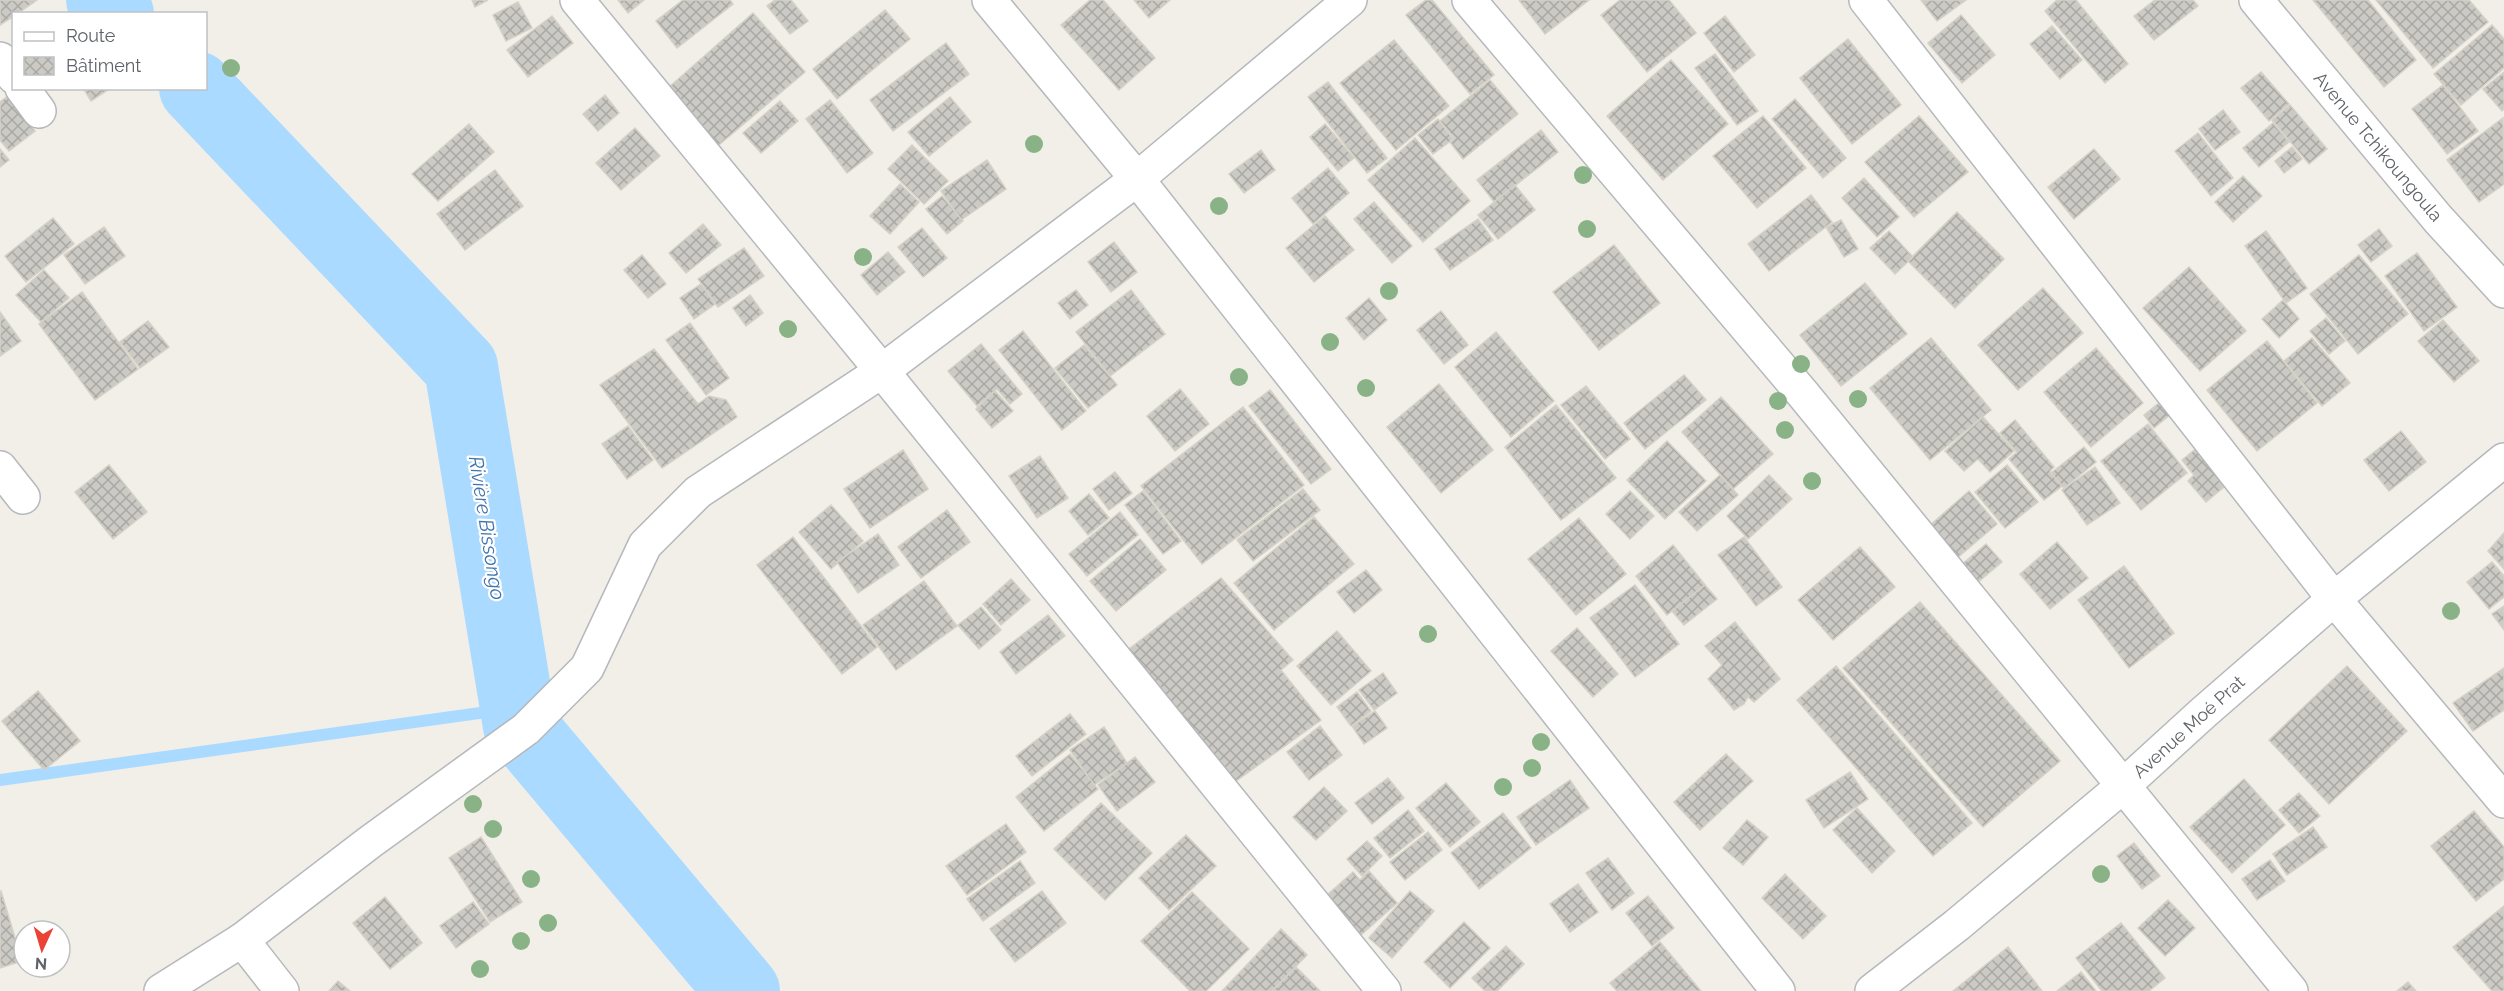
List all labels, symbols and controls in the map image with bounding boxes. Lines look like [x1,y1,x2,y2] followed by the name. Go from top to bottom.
[12,12,207,90] legend
[66,25,116,46] text: Route
[66,55,141,76] text: Bâtiment
[2310,68,2447,226] street label: Avenue Tchikoungoula
[464,454,510,602] water label: Rivière Bissongo
[2129,671,2249,782] street label: Avenue Moé Prat
[12,919,72,979] north arrow
[34,954,48,973] text: N

